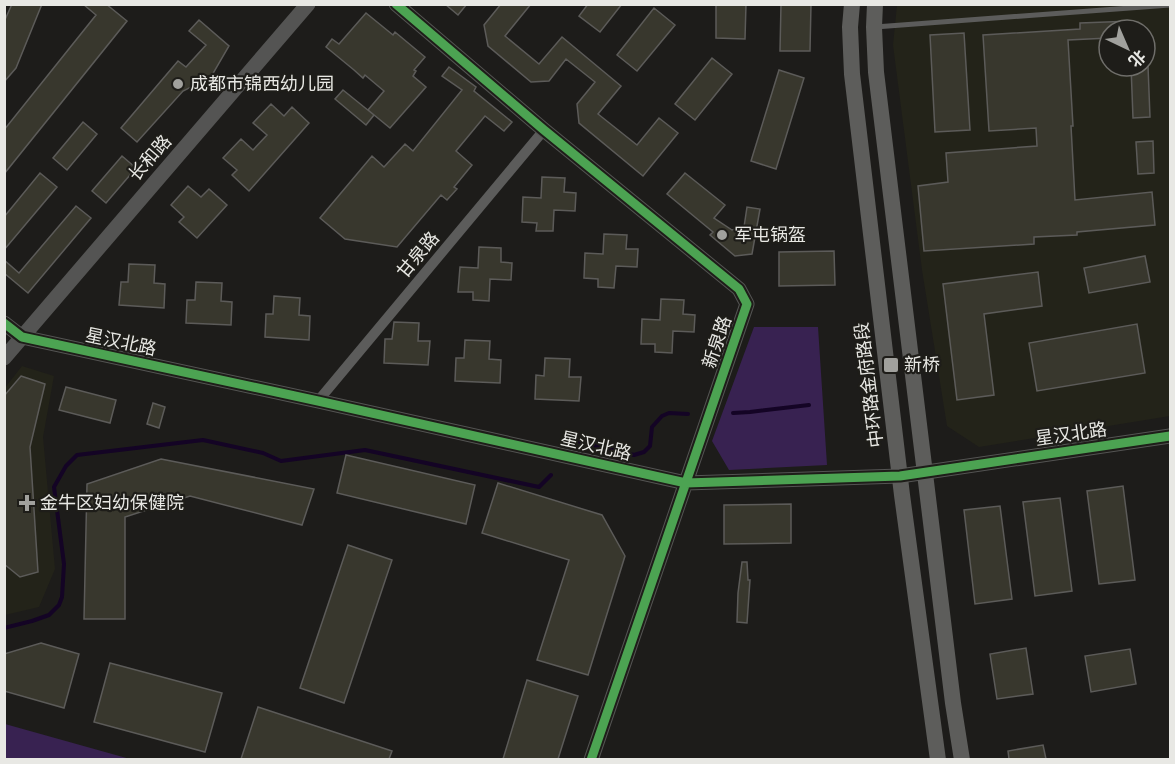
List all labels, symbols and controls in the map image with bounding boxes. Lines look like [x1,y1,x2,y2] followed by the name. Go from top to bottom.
[1097,18,1157,78] north arrow
[1124,45,1150,72] text: 北
[190,72,334,96] place label: 成都市锦西幼儿园
[171,77,185,91] marker: 成都市锦西幼儿园
[123,130,177,186] street label: 长和路
[734,223,806,247] place label: 军屯锅盔
[391,227,445,283] street label: 甘泉路
[715,228,729,242] marker: 军屯锅盔
[697,313,737,371] street label: 新泉路
[849,321,889,449] street label: 中环路金府路段
[83,323,159,361] street label: 星汉北路
[904,353,940,377] place label: 新桥
[882,356,900,374] marker: 新桥
[1034,417,1108,451] street label: 星汉北路
[558,426,634,466] street label: 星汉北路
[40,491,184,515] place label: 金牛区妇幼保健院
[18,494,36,512] marker: 金牛区妇幼保健院

